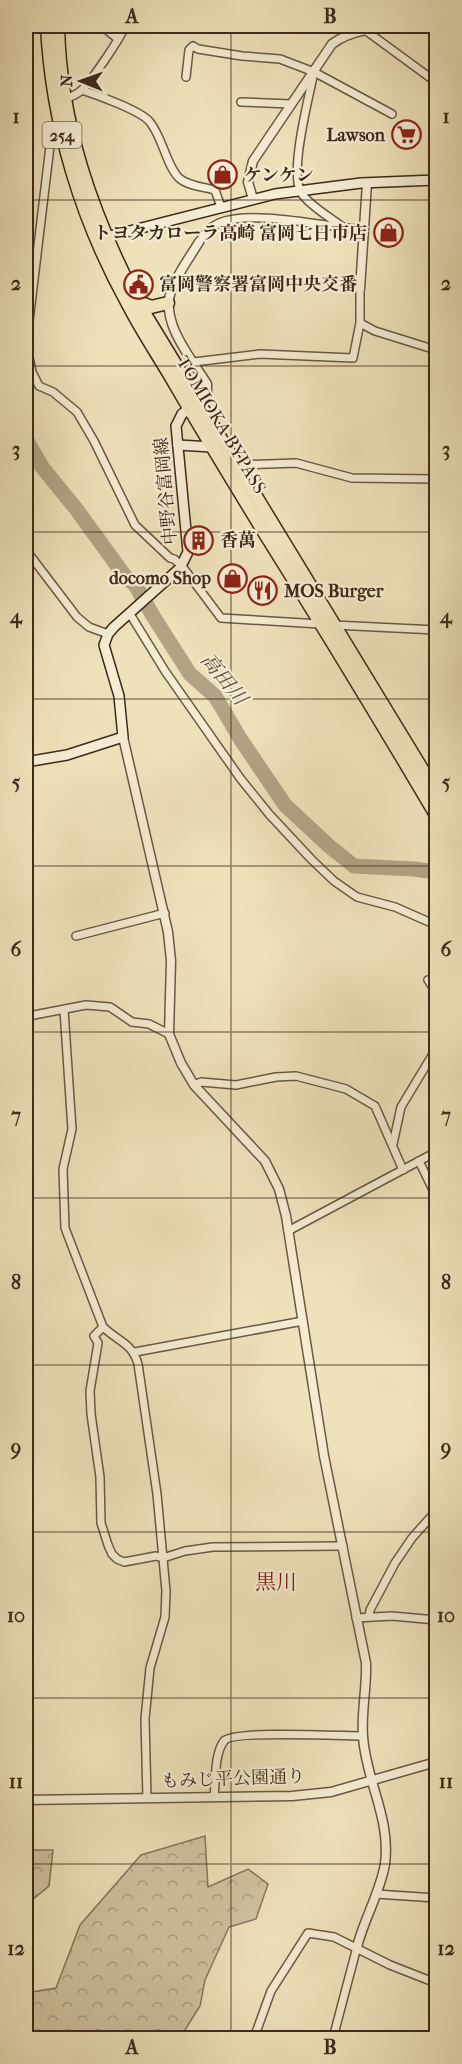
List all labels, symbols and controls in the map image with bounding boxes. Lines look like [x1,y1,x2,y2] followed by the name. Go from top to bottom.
[124,5,140,28] text: A
[323,5,337,28] text: B
[51,51,111,111] north arrow
[57,74,76,87] text: N
[12,105,20,128] text: 1
[442,105,450,128] text: 1
[390,119,422,151] supermarket icon: Lawson
[42,122,82,148] road number: 254
[327,125,386,146] place label: Lawson
[207,159,239,191] shop icon: ケンケン
[244,165,314,186] place label: ケンケン
[372,217,404,249] shop icon: トヨタカローラ高崎 富岡七日市店
[93,223,367,244] place label: トヨタカローラ高崎 富岡七日市店
[122,268,154,300] public building icon: 富岡警察署富岡中央交番
[11,272,21,295] text: 2
[441,272,451,295] text: 2
[159,274,357,295] place label: 富岡警察署富岡中央交番
[172,352,270,498] street label: TOMIOKA BYPASS
[151,436,181,546] street label: 中野谷富岡線
[12,438,20,461] text: 3
[442,438,450,461] text: 3
[183,524,215,556] building icon: 香萬
[220,530,256,551] place label: 香萬
[216,562,248,594] shop icon: docomo Shop
[109,568,211,589] place label: docomo Shop
[247,575,279,607] restaurant icon: MOS Burger
[283,581,384,602] place label: MOS Burger
[9,605,23,629] text: 4
[439,605,453,629] text: 4
[196,648,253,711] water label: 高田川
[12,771,21,794] text: 5
[442,771,451,794] text: 5
[11,938,23,961] text: 6
[441,938,453,961] text: 6
[10,1104,21,1127] text: 7
[440,1104,451,1127] text: 7
[11,1271,21,1294] text: 8
[441,1271,451,1294] text: 8
[10,1437,21,1460] text: 9
[440,1437,451,1460] text: 9
[255,1570,297,1594] district label: 黒川
[7,1604,25,1627] text: 10
[437,1604,455,1627] text: 10
[161,1766,305,1792] street label: もみじ平公園通り
[9,1770,23,1793] text: 11
[439,1770,453,1793] text: 11
[7,1937,25,1960] text: 12
[437,1937,455,1960] text: 12
[124,2036,140,2059] text: A
[323,2036,337,2059] text: B

